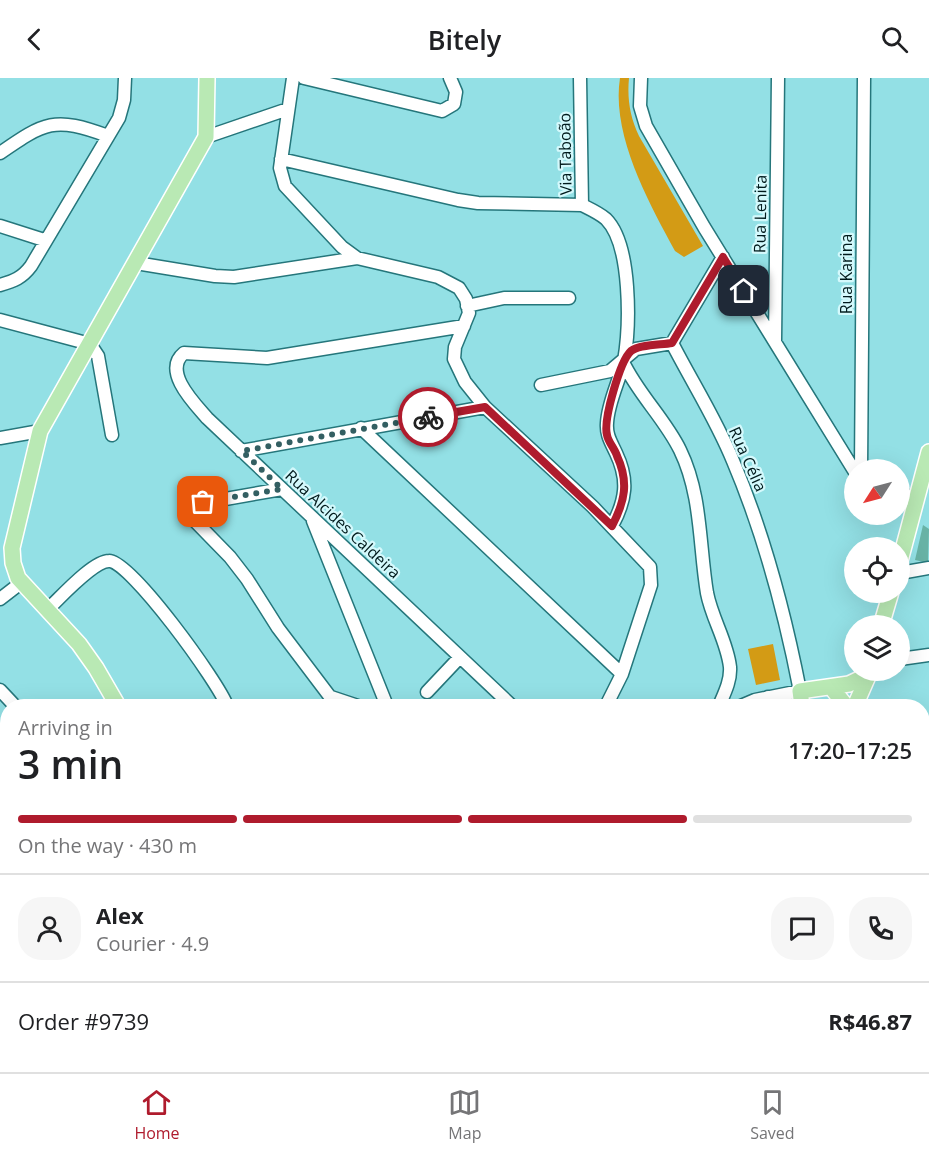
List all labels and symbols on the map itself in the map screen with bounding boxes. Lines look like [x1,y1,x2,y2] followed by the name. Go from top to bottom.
[553,113,577,195] street label: Via Taboão
[748,175,772,253] street label: Rua Lenita
[835,234,857,314] street label: Rua Karina
[718,265,769,316] pin
[398,387,458,447] courier
[724,423,772,495] street label: Rua Célia
[844,459,910,525] north arrow
[280,465,406,583] street label: Rua Alcides Caldeira
[177,476,228,527] pin

